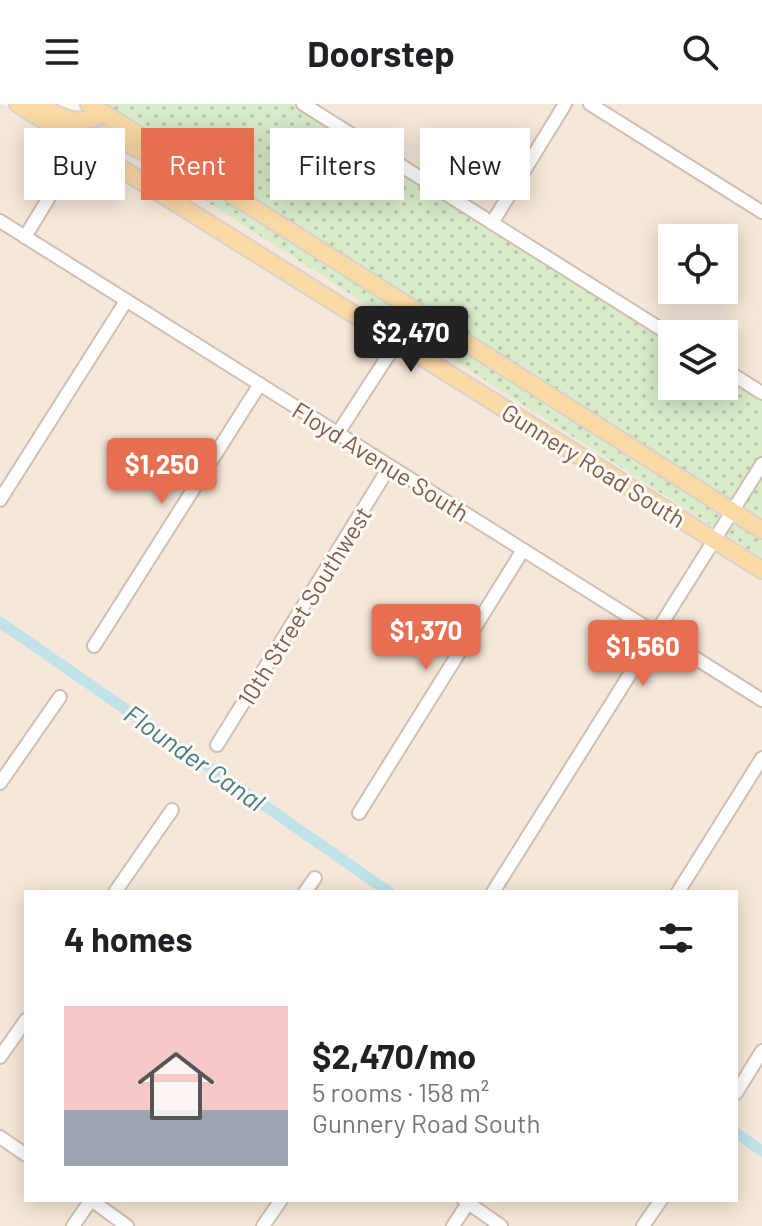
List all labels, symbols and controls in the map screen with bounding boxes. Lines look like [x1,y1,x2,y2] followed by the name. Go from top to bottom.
[40,30,84,74] icon: menu
[678,30,722,74] icon: search
[307,31,455,74] text: Doorstep
[24,128,125,200] chip: Buy
[141,128,254,200] chip: Rent
[270,128,404,200] chip: Filters
[420,128,530,200] chip: New
[658,224,738,400] map controls
[658,224,738,304] button: locate
[346,306,476,374] pin: $2,470
[372,316,450,347] text: $2,470
[658,320,738,400] button: layers
[287,395,475,527] street label: Floyd Avenue South
[497,397,691,533] street label: Gunnery Road South
[97,438,227,506] pin: $1,250
[125,448,199,479] text: $1,250
[231,501,377,711] street label: 10th Street Southwest
[361,604,491,672] pin: $1,370
[390,614,462,645] text: $1,370
[578,620,708,688] pin: $1,560
[606,630,680,661] text: $1,560
[119,697,271,817] water label: Flounder Canal
[654,916,698,960] icon: filters
[64,918,193,959] text: 4 homes
[312,1035,476,1076] text: $2,470/mo
[128,1038,224,1134] icon: home
[312,1076,489,1107] text: 5 rooms · 158 m²
[312,1107,540,1138] text: Gunnery Road South

